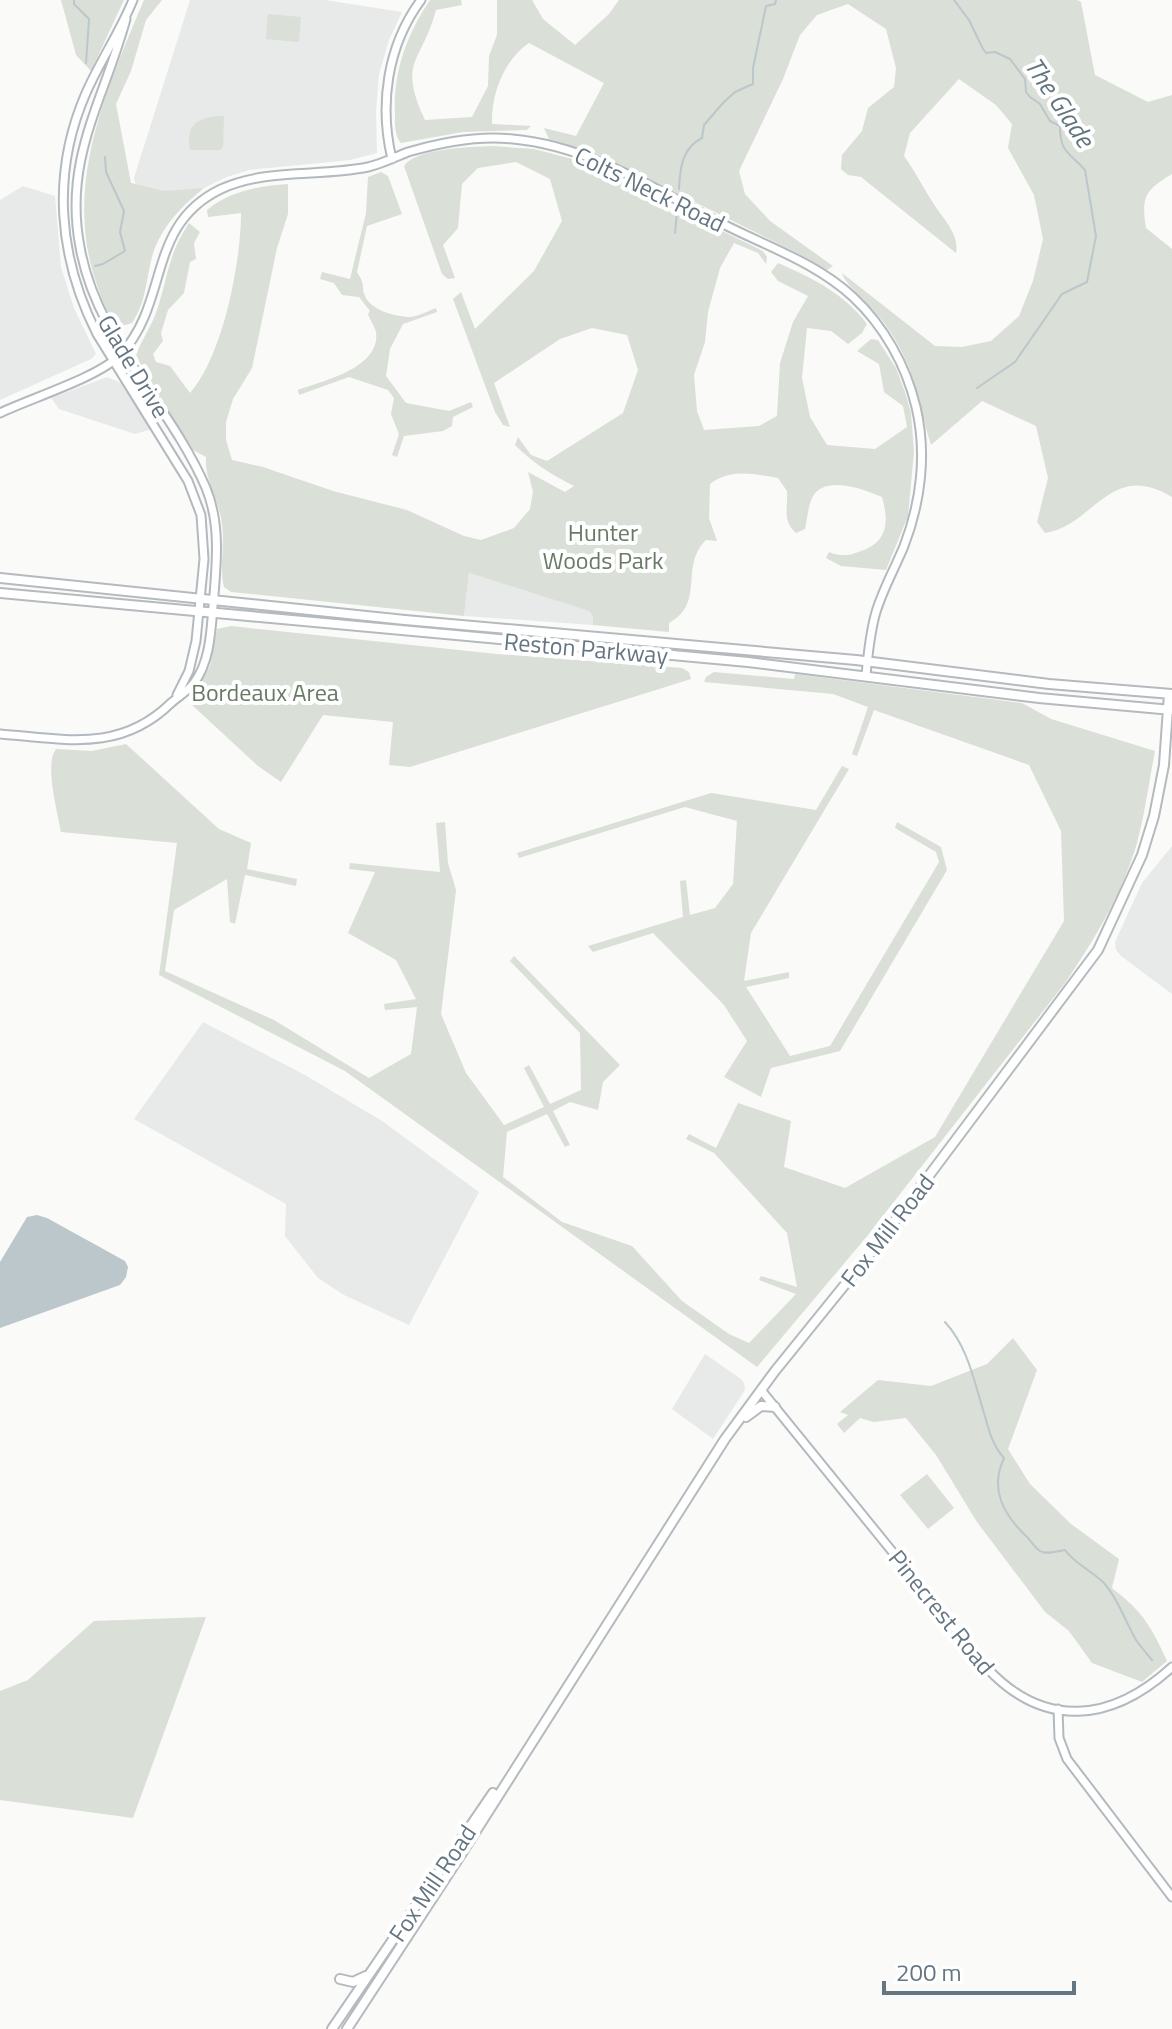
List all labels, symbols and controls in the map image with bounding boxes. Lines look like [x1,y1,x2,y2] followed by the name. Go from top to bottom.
[1015,49,1106,157] water label: The Glade
[569,137,731,241] street label: Colts Neck Road
[89,307,179,425] street label: Glade Drive
[542,514,664,578] park label: Hunter Woods Park
[502,623,670,673] street label: Reston Parkway
[191,674,339,710] park label: Bordeaux Area
[831,1166,943,1294] street label: Fox Mill Road
[880,1542,1004,1682] street label: Pinecrest Road
[379,1817,485,1949] street label: Fox Mill Road
[884,1945,1074,1995] scale bar
[896,1954,962,1990] text: 200 m

